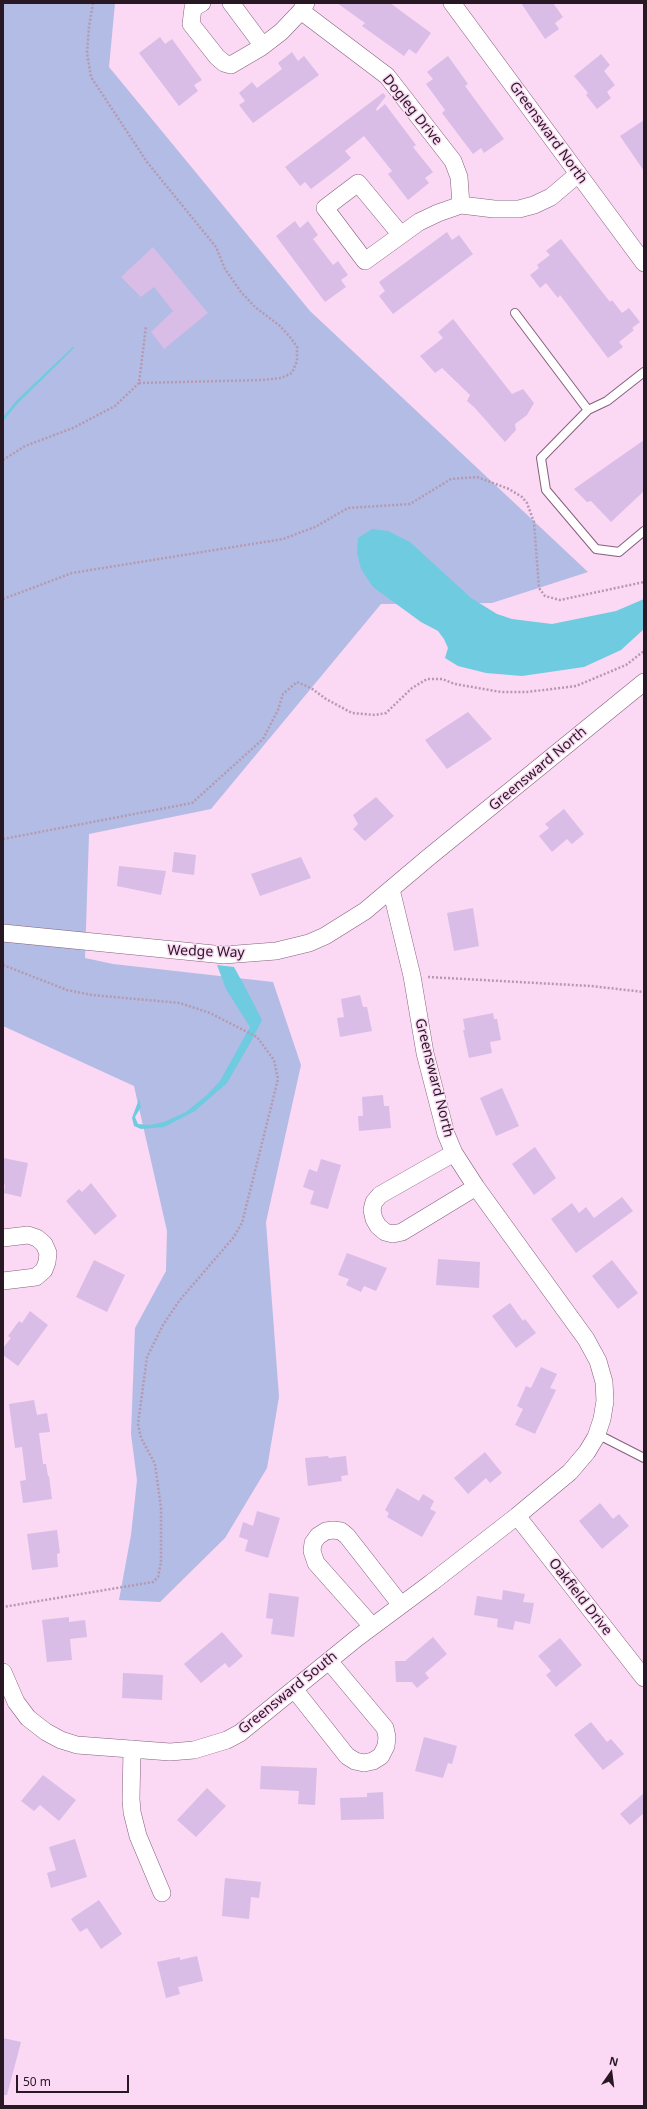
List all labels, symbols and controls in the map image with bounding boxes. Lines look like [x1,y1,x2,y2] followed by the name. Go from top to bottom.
[379,71,445,149] street label: Dogleg Drive
[505,79,591,187] street label: Greensward North
[486,723,590,815] street label: Greensward North
[167,942,245,962] street label: Wedge Way
[411,1017,457,1139] street label: Greensward North
[545,1555,615,1639] street label: Oakfield Drive
[235,1648,341,1738] street label: Greensward South
[591,2053,631,2093] north arrow
[608,2053,620,2069] text: N
[18,2067,131,2093] scale bar
[23,2073,51,2090] text: 50 m

